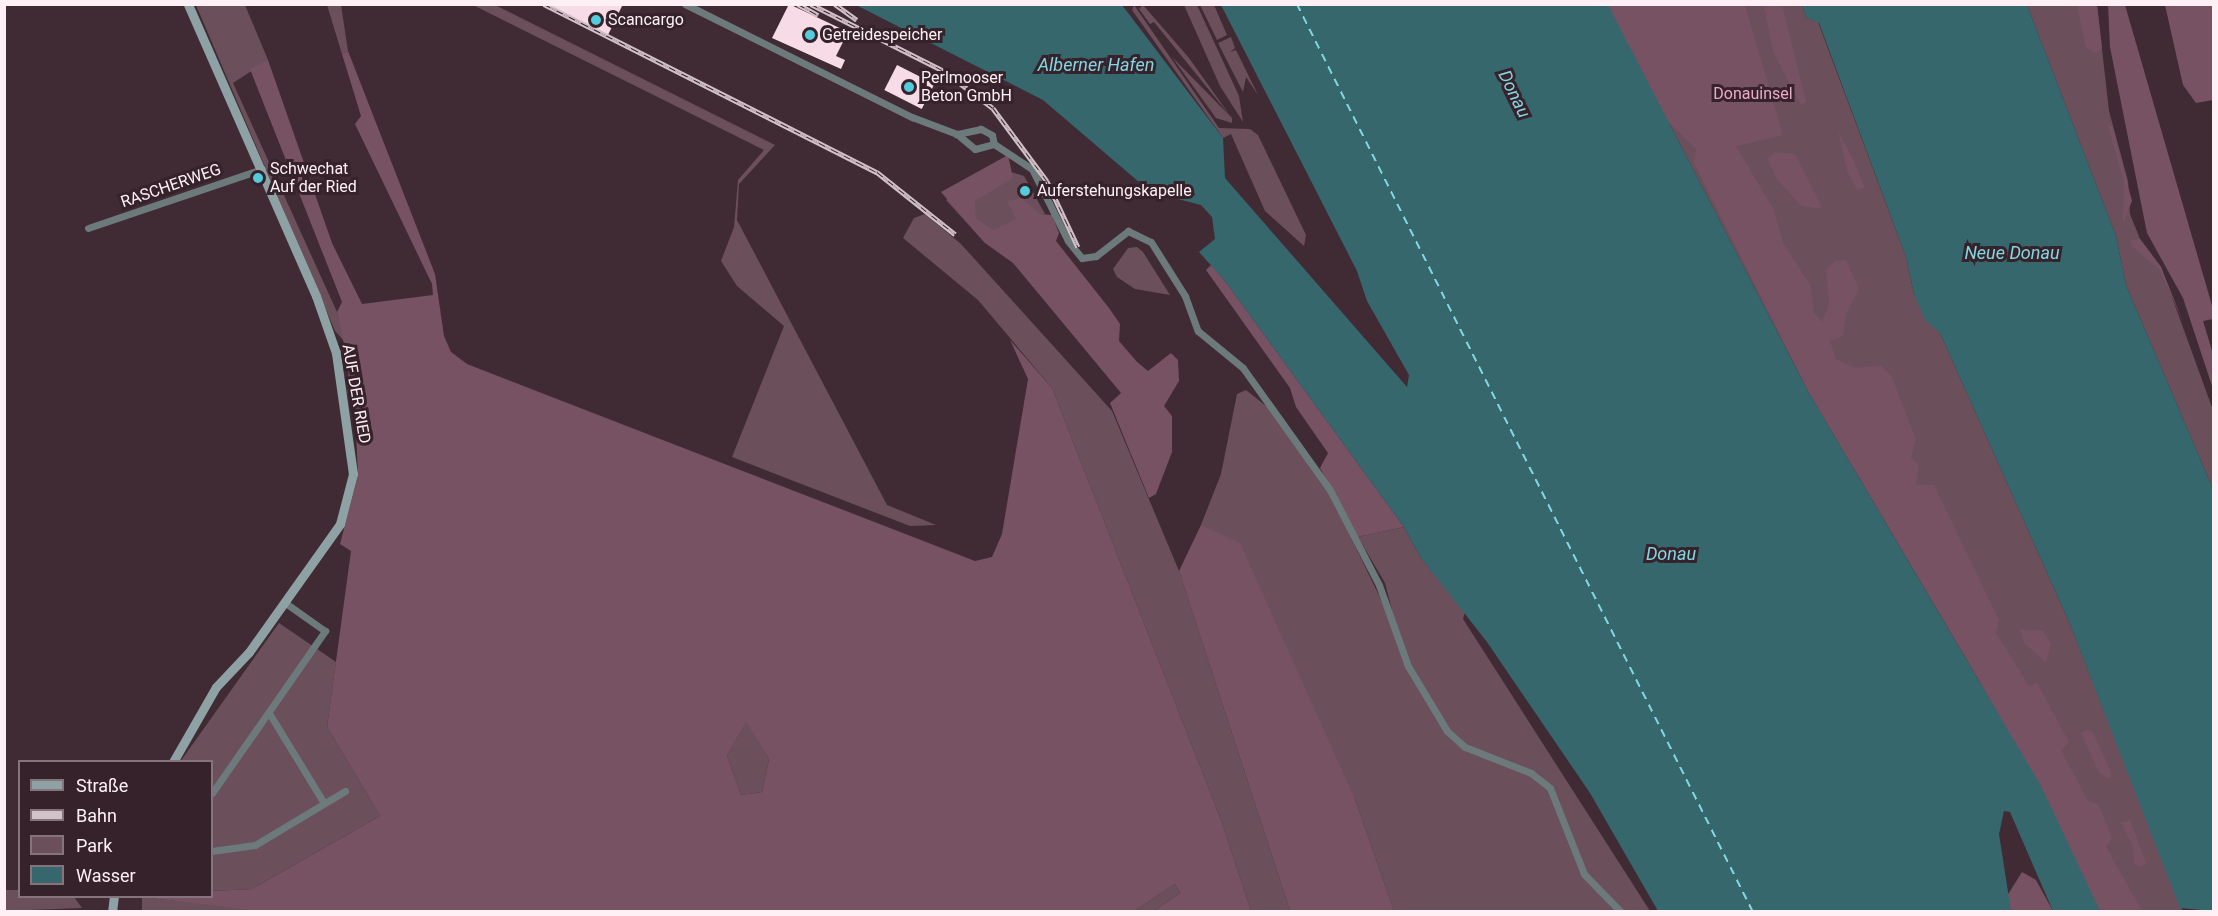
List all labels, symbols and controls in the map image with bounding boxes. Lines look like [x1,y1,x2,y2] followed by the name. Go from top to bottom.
[608,10,684,30] place label: Scancargo
[589,13,603,27] marker: Scancargo
[822,25,942,45] place label: Getreidespeicher
[803,28,817,42] marker: Getreidespeicher
[1038,54,1154,76] water label: Alberner Hafen
[1493,67,1535,121] water label: Donau
[921,68,1012,106] place label: Perlmooser Beton GmbH
[902,80,916,94] marker: Perlmooser Beton GmbH
[1713,84,1793,104] park label: Donauinsel
[270,159,357,197] place label: Schwechat Auf der Ried
[118,160,224,212] street label: RASCHERWEG
[251,171,265,185] marker: Schwechat Auf der Ried
[1037,181,1192,201] place label: Auferstehungskapelle
[1018,184,1032,198] marker: Auferstehungskapelle
[1964,242,2060,264] water label: Neue Donau
[338,343,374,445] street label: AUF DER RIED
[1646,543,1696,565] water label: Donau
[18,760,213,898] legend
[76,775,128,796] text: Straße
[76,805,117,826] text: Bahn
[76,835,112,856] text: Park
[76,865,136,886] text: Wasser

